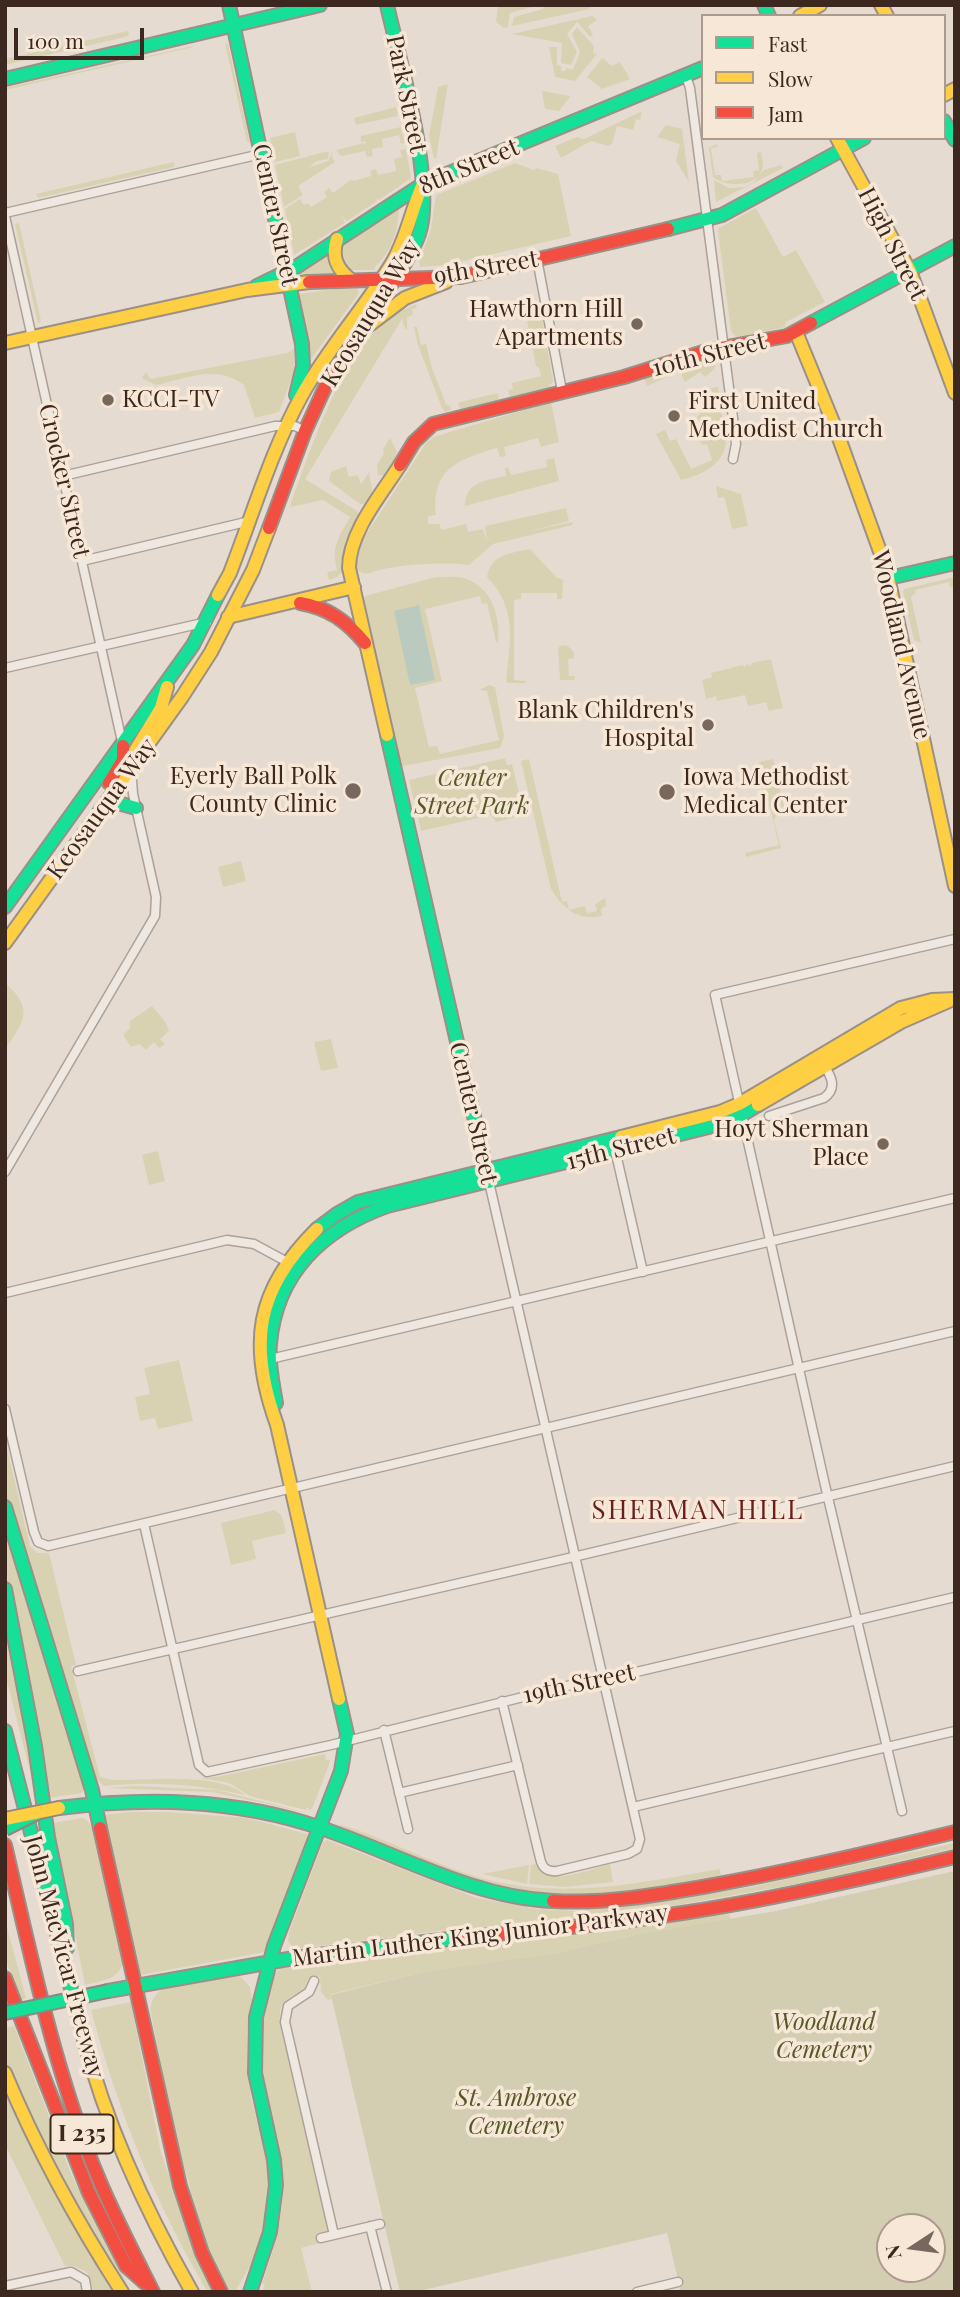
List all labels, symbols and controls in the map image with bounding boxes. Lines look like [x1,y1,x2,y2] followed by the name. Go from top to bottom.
[18,14,147,58] scale bar
[701,14,946,140] legend
[27,26,84,54] text: 100 m
[768,29,807,57] text: Fast
[379,32,433,156] street label: Park Street
[768,64,813,92] text: Slow
[768,99,804,127] text: Jam
[415,133,523,201] street label: 8th Street
[246,141,304,289] street label: Center Street
[851,183,933,305] street label: High Street
[316,234,426,392] street label: Keosauqua Way
[432,245,540,291] street label: 9th Street
[469,296,623,352] place label: Hawthorn Hill Apartments
[629,316,645,332] marker: Hawthorn Hill Apartments
[649,327,769,383] street label: 10th Street
[122,386,219,414] place label: KCCI-TV
[688,388,883,444] place label: First United Methodist Church
[100,392,116,408] marker: KCCI-TV
[32,401,96,561] street label: Crocker Street
[666,408,682,424] marker: First United Methodist Church
[865,548,937,742] street label: Woodland Avenue
[517,697,694,753] place label: Blank Children's Hospital
[700,717,716,733] marker: Blank Children's Hospital
[41,733,163,885] street label: Keosauqua Way
[170,763,337,819] place label: Eyerly Ball Polk County Clinic
[683,764,849,820] place label: Iowa Methodist Medical Center
[415,765,529,821] park label: Center Street Park
[343,781,363,801] marker: Eyerly Ball Polk County Clinic
[657,782,677,802] marker: Iowa Methodist Medical Center
[443,1039,503,1187] street label: Center Street
[714,1116,869,1172] place label: Hoyt Sherman Place
[563,1122,679,1176] street label: 15th Street
[875,1136,891,1152] marker: Hoyt Sherman Place
[593,1495,803,1527] district label: SHERMAN HILL
[520,1658,638,1710] street label: 19th Street
[18,1832,110,2082] street label: John MacVicar Freeway
[291,1899,669,1973] street label: Martin Luther King Junior Parkway
[772,2009,876,2065] park label: Woodland Cemetery
[456,2085,576,2141] park label: St. Ambrose Cemetery
[50,2114,114,2154] road number: I 235
[876,2213,946,2283] north arrow
[878,2243,907,2262] text: N

